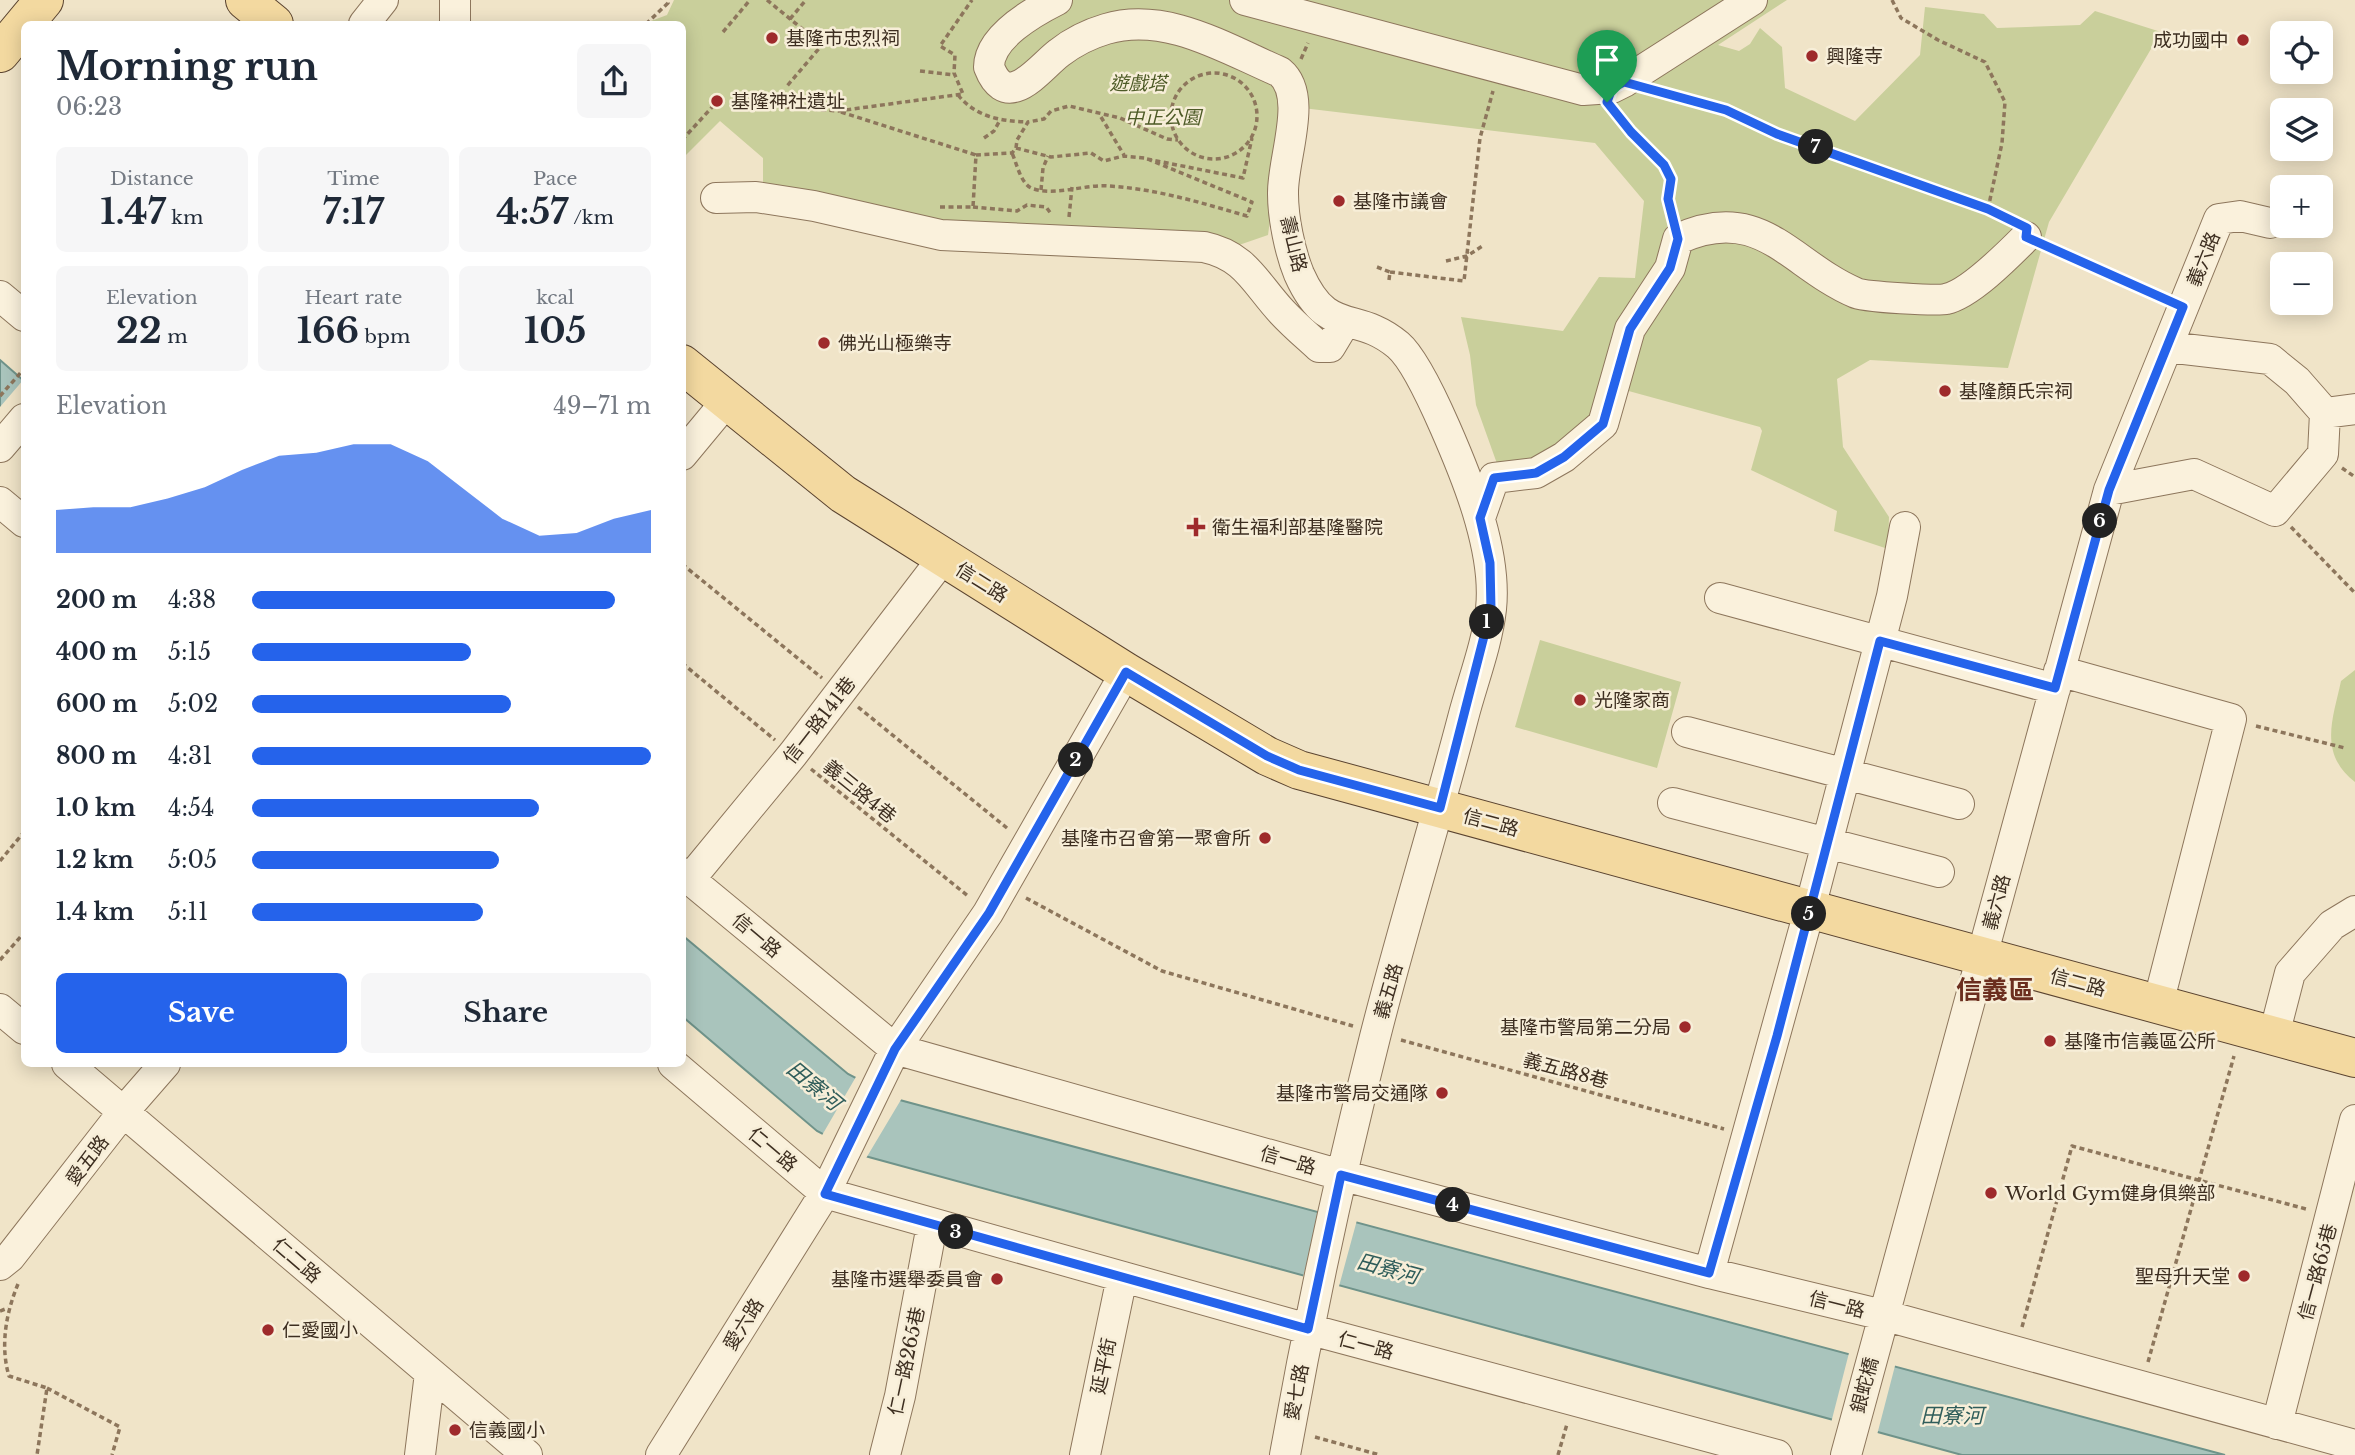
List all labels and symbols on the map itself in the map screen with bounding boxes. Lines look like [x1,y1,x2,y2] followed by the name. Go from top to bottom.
[786,27,900,50] place label: 基隆市忠烈祠
[2153,29,2229,52] place label: 成功國中
[764,30,780,46] marker: 基隆市忠烈祠
[1577,30,1637,102] pin
[2235,32,2251,48] marker: 成功國中
[1826,45,1883,68] place label: 興隆寺
[1804,48,1820,64] marker: 興隆寺
[1109,72,1169,95] park label: 遊戲塔
[731,90,845,113] place label: 基隆神社遺址
[709,93,725,109] marker: 基隆神社遺址
[1125,106,1204,129] park label: 中正公園
[1798,130,1834,164] pin: 7
[1353,190,1448,213] place label: 基隆市議會
[1331,193,1347,209] marker: 基隆市議會
[1275,214,1312,275] street label: 壽山路
[2182,228,2225,290] street label: 義六路
[838,332,952,355] place label: 佛光山極樂寺
[816,335,832,351] marker: 佛光山極樂寺
[1959,380,2073,403] place label: 基隆顏氏宗祠
[1937,383,1953,399] marker: 基隆顏氏宗祠
[2082,504,2118,538] pin: 6
[1212,516,1383,539] place label: 衛生福利部基隆醫院
[1186,517,1206,537] marker: 衛生福利部基隆醫院
[951,558,1012,607] street label: 信二路
[1470,604,1504,640] pin: 1
[778,672,860,768] street label: 信一路141巷
[1594,689,1670,712] place label: 光隆家商
[1572,692,1588,708] marker: 光隆家商
[1058,742,1094,778] pin: 2
[819,755,901,828] street label: 義三路4巷
[1460,804,1521,841] street label: 信二路
[1061,827,1251,850] place label: 基隆市召會第一聚會所
[1257,830,1273,846] marker: 基隆市召會第一聚會所
[1978,872,2015,933] street label: 義六路
[1792,897,1826,932] pin: 5
[727,908,786,963] street label: 信一路
[1370,961,1407,1022] street label: 義五路
[2047,964,2108,1001] street label: 信二路
[1956,974,2034,1006] district label: 信義區
[1500,1016,1671,1039] place label: 基隆市警局第二分局
[1677,1019,1693,1035] marker: 基隆市警局第二分局
[2064,1030,2216,1053] place label: 基隆市信義區公所
[2042,1033,2058,1049] marker: 基隆市信義區公所
[1521,1048,1611,1093] street label: 義五路8巷
[782,1056,850,1119] water label: 田寮河
[1276,1082,1428,1105] place label: 基隆市警局交通隊
[1434,1085,1450,1101] marker: 基隆市警局交通隊
[743,1122,802,1177] street label: 仁一路
[61,1131,114,1190] street label: 愛五路
[1257,1142,1318,1179] street label: 信一路
[2004,1182,2216,1205] place label: World Gym健身俱樂部
[1983,1185,1999,1201] marker: World Gym健身俱樂部
[1436,1188,1470,1222] pin: 4
[939,1214,974,1250] pin: 3
[2294,1221,2341,1323] street label: 信一路65巷
[268,1233,326,1288] street label: 仁二路
[1354,1248,1426,1291] water label: 田寮河
[2135,1265,2230,1288] place label: 聖母升天堂
[831,1268,983,1291] place label: 基隆市選舉委員會
[2236,1268,2252,1284] marker: 聖母升天堂
[989,1271,1005,1287] marker: 基隆市選舉委員會
[1806,1286,1867,1323] street label: 信一路
[719,1294,768,1355] street label: 愛六路
[884,1305,929,1418] street label: 仁一路265巷
[282,1319,358,1342] place label: 仁愛國小
[260,1322,276,1338] marker: 仁愛國小
[1335,1327,1396,1364] street label: 仁一路
[1086,1336,1121,1396] street label: 延平街
[1846,1355,1883,1416] street label: 銀蛇橋
[1280,1362,1313,1422] street label: 愛七路
[1921,1403,1987,1429] water label: 田寮河
[469,1419,545,1442] place label: 信義國小
[447,1422,463,1438] marker: 信義國小

